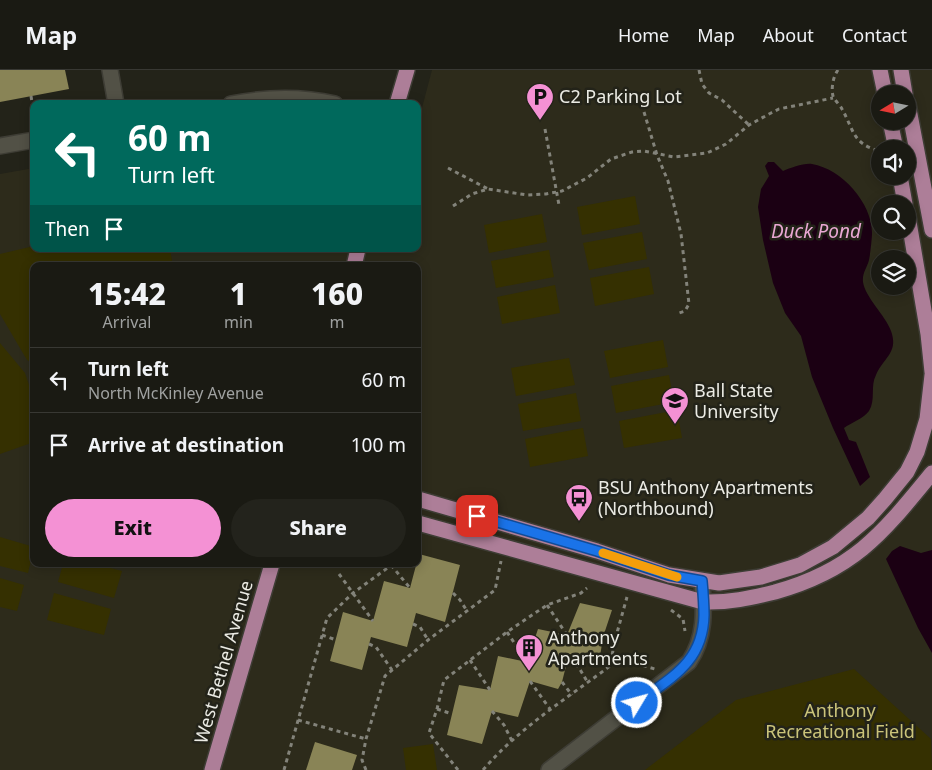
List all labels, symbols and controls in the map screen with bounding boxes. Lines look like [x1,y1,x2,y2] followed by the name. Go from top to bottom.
[25,18,77,51] text: Map
[618,23,669,47] text: Home
[697,23,735,47] text: Map
[763,23,814,47] text: About
[842,23,907,47] text: Contact
[525,82,555,121] parking icon: C2 Parking Lot
[559,84,682,108] place label: C2 Parking Lot
[871,85,916,130] north arrow
[871,85,916,295] map controls
[128,114,211,161] text: 60 m
[45,120,110,185] icon: left
[871,140,916,185] button: sound
[128,159,215,189] text: Turn left
[871,195,916,240] button: search
[100,215,128,243] icon: arrive
[45,216,90,242] text: Then
[771,218,862,244] water label: Duck Pond
[871,250,916,295] button: layers
[88,273,166,314] text: 15:42
[230,273,247,314] text: 1
[311,273,363,314] text: 160
[103,311,151,333] text: Arrival
[224,311,253,333] text: min
[329,311,344,333] text: m
[88,356,169,382] text: Turn left
[45,366,73,394] icon: left
[362,367,406,393] text: 60 m
[694,378,779,423] place label: Ball State University
[88,382,264,404] text: North McKinley Avenue
[660,386,690,425] school or university icon: Ball State University
[45,431,73,459] icon: arrive
[88,432,284,458] text: Arrive at destination
[351,432,406,458] text: 100 m
[598,475,813,520] place label: BSU Anthony Apartments (Northbound)
[564,483,594,522] bus stop icon: BSU Anthony Apartments (Northbound)
[456,495,498,537] pin
[45,499,221,557] button: Exit
[231,499,406,557] button: Share
[463,502,491,530] icon: arrive
[188,577,258,746] street label: West Bethel Avenue
[548,625,648,670] place label: Anthony Apartments
[514,633,544,672] building icon: Anthony Apartments
[610,676,662,728] position arrow
[765,698,915,743] park label: Anthony Recreational Field

